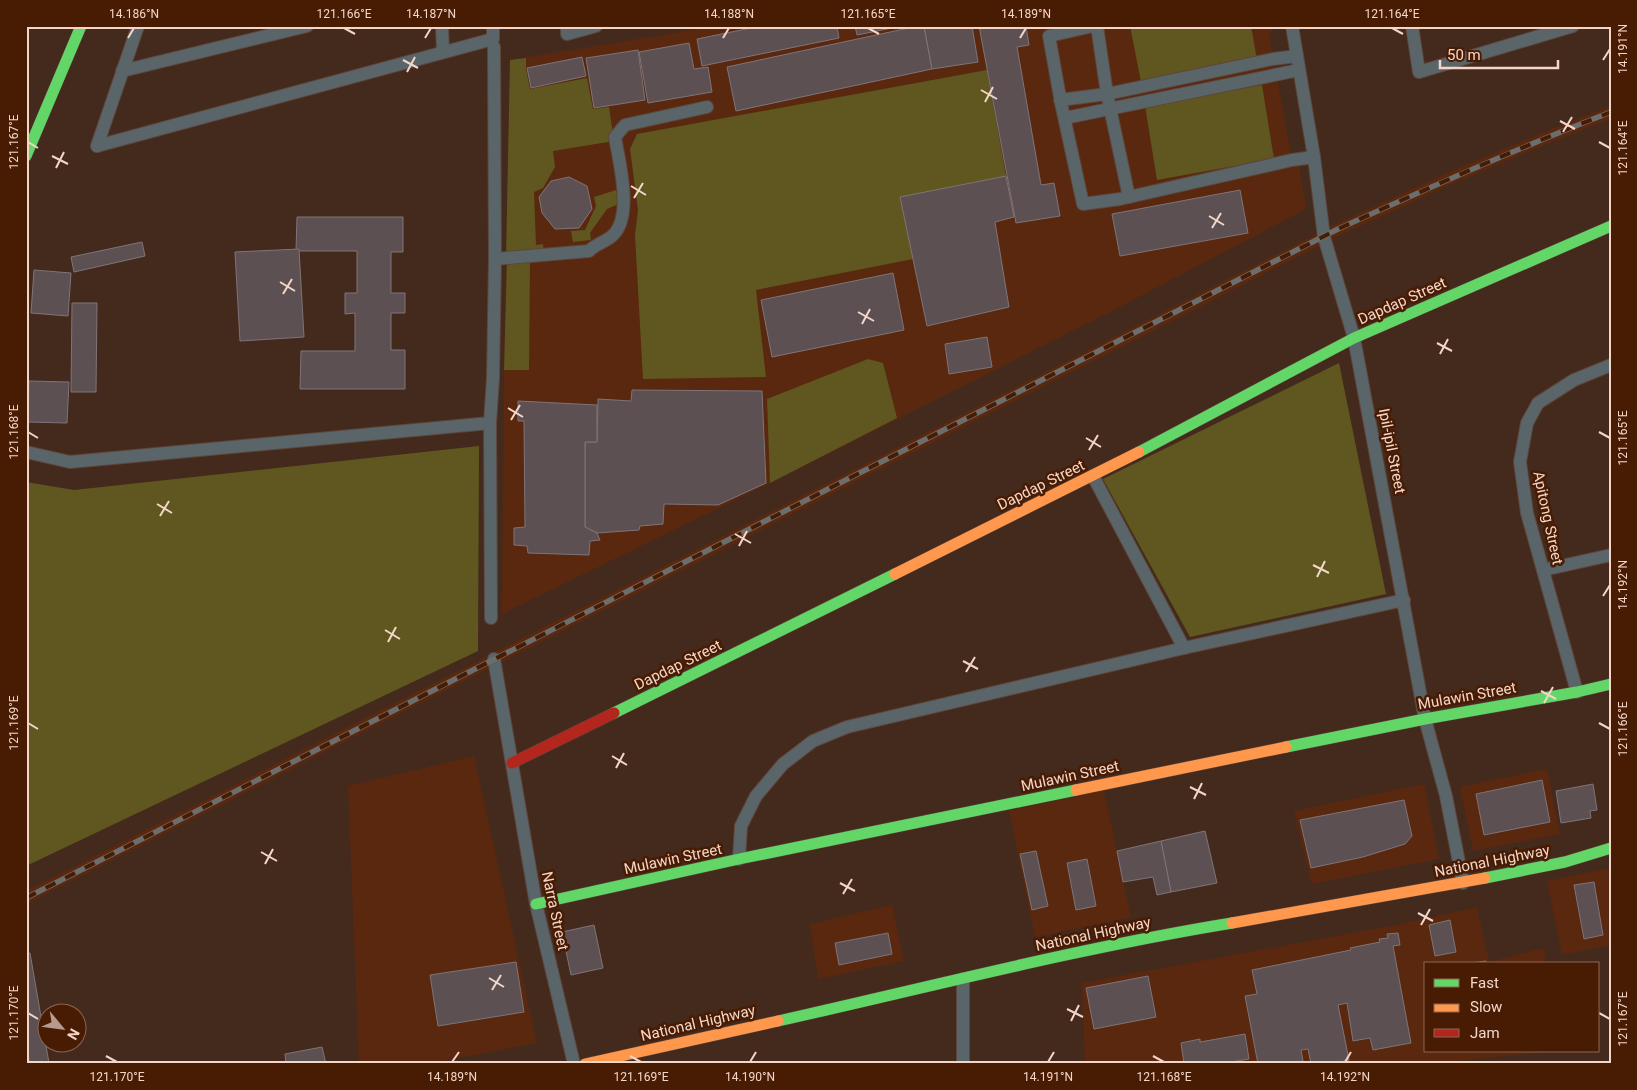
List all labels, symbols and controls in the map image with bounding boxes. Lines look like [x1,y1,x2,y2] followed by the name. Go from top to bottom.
[109,7,159,21] text: 14.186°N
[317,7,372,21] text: 121.166°E
[406,7,456,21] text: 14.187°N
[704,7,754,21] text: 14.188°N
[841,7,896,21] text: 121.165°E
[1001,7,1051,21] text: 14.189°N
[1365,7,1420,21] text: 121.164°E
[1616,24,1630,74] text: 14.191°N
[1440,38,1557,70] scale bar
[1447,46,1481,64] text: 50 m
[7,114,21,169] text: 121.167°E
[1616,120,1630,175] text: 121.164°E
[1355,273,1449,328] street label: Dapdap Street
[7,404,21,459] text: 121.168°E
[1375,407,1409,495] street label: Ipil-ipil Street
[1616,410,1630,465] text: 121.165°E
[994,456,1088,514] street label: Dapdap Street
[1529,470,1567,567] street label: Apitong Street
[1616,560,1630,610] text: 14.192°N
[631,636,725,694] street label: Dapdap Street
[1416,678,1518,714] street label: Mulawin Street
[7,695,21,750] text: 121.169°E
[1616,701,1630,756] text: 121.166°E
[1019,757,1121,795] street label: Mulawin Street
[622,840,724,878] street label: Mulawin Street
[1433,841,1551,881] street label: National Highway
[538,870,572,952] street label: Narra Street
[1034,913,1152,955] street label: National Highway
[1424,962,1600,1052] legend
[1470,974,1499,992] text: Fast
[7,985,21,1040] text: 121.170°E
[1616,991,1630,1046] text: 121.167°E
[1470,998,1502,1016] text: Slow
[639,1001,757,1045] street label: National Highway
[38,1002,88,1052] north arrow
[1470,1024,1500,1042] text: Jam
[64,1026,83,1043] text: N
[90,1070,145,1084] text: 121.170°E
[427,1070,477,1084] text: 14.189°N
[614,1070,669,1084] text: 121.169°E
[725,1070,775,1084] text: 14.190°N
[1023,1070,1073,1084] text: 14.191°N
[1137,1070,1192,1084] text: 121.168°E
[1320,1070,1370,1084] text: 14.192°N

